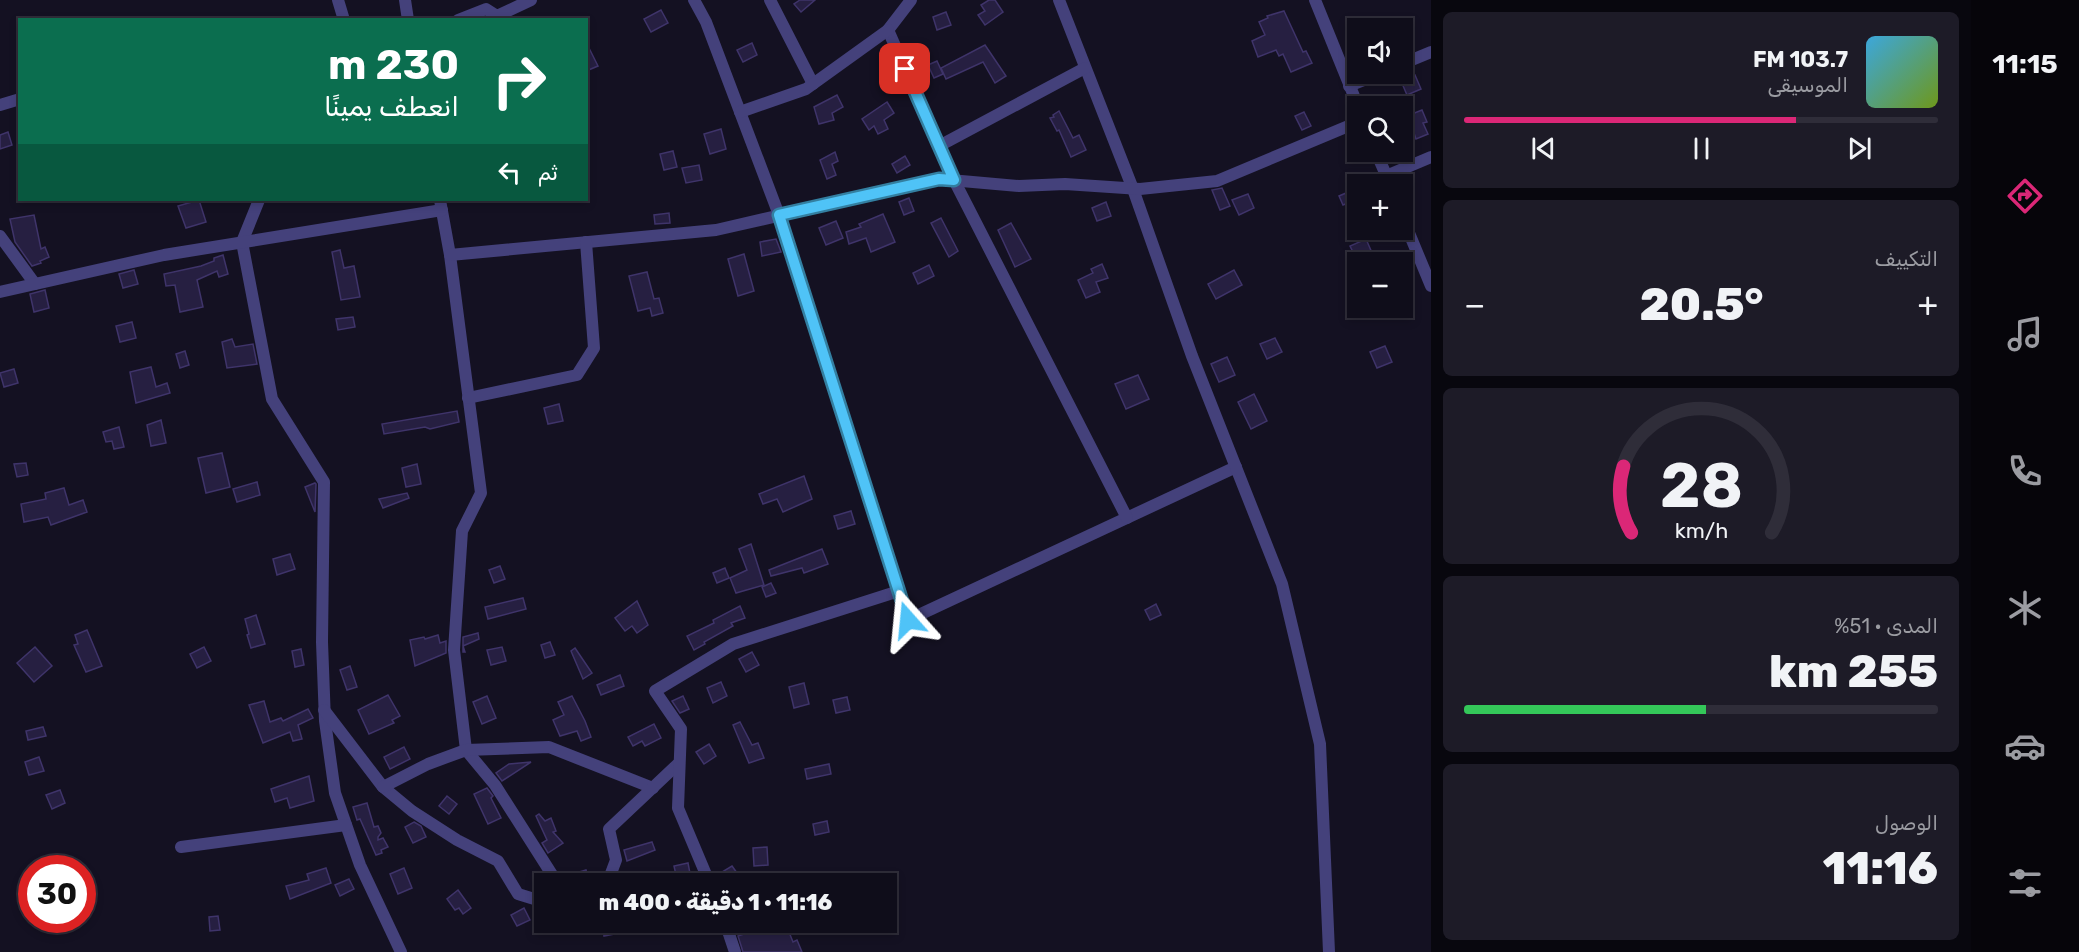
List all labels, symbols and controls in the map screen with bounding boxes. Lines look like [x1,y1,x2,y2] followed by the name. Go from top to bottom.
[1347,18,1413,318] map controls
[1347,18,1413,84] button: sound
[328,40,459,90] text: 230 m
[480,42,558,120] icon: right
[879,43,930,94] pin
[1753,46,1848,73] text: 103.7 FM
[1992,48,2058,80] text: 11:15
[888,52,921,85] icon: arrive
[1767,73,1848,97] text: الموسيقى
[324,91,459,123] text: انعطف يمينًا
[1347,96,1413,162] button: search
[1527,132,1560,165] icon: previous
[1685,132,1718,165] icon: pause
[1843,132,1876,165] icon: next
[493,156,526,189] icon: left
[538,159,558,186] text: ثم
[1347,174,1413,240] button: +
[2004,175,2046,217] icon: directions
[1875,247,1938,271] text: التكييف
[1347,252,1413,318] button: −
[1639,278,1764,331] text: 20.5°
[1464,285,1485,324] text: −
[1917,285,1938,324] text: +
[2004,313,2046,355] icon: music
[1660,449,1742,523] text: 28
[2004,450,2046,492] icon: phone
[1674,518,1728,543] text: km/h
[2004,587,2046,629] icon: climate
[876,588,940,652] position arrow
[1834,614,1938,638] text: المدى · 51%
[1769,645,1938,698] text: 255 km
[2004,725,2046,767] icon: car
[1875,811,1938,835] text: الوصول
[1823,842,1938,895] text: 11:16
[18,855,96,933] speed limit sign: 30
[2004,862,2046,904] icon: filters
[599,889,832,916] text: 11:16 · 1 دقيقة · 400 m

